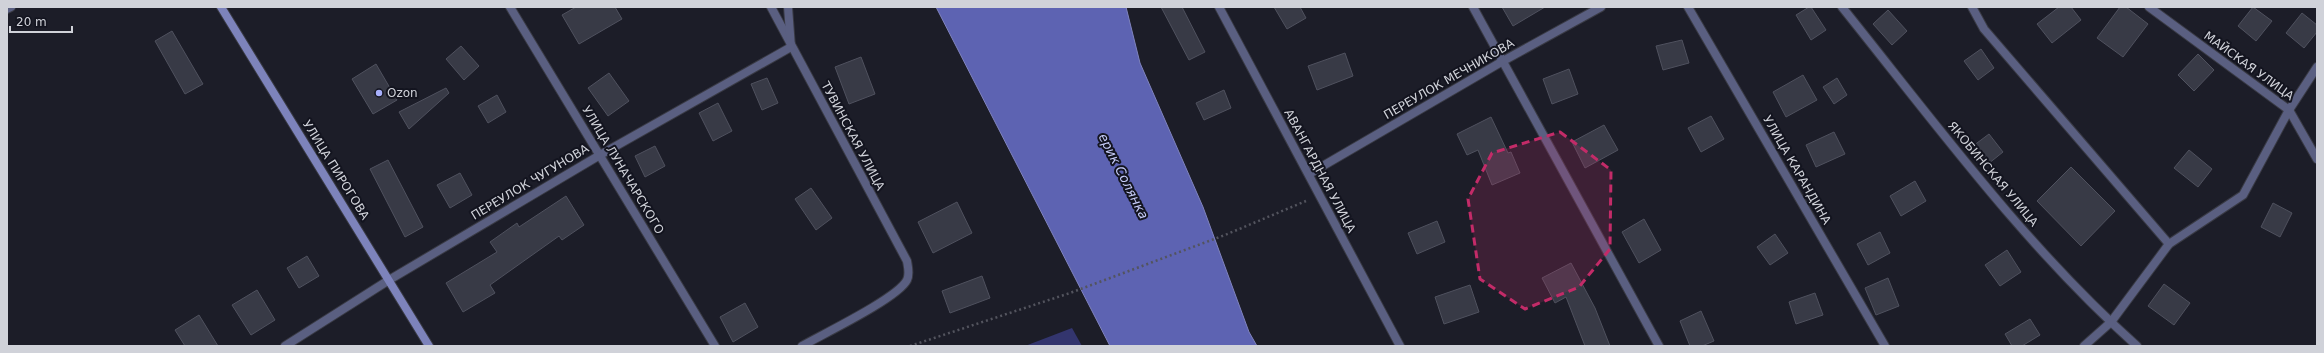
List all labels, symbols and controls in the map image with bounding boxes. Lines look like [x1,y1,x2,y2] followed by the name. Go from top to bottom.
[10,8,72,34] scale bar
[16,15,47,29] text: 20 m
[2201,28,2298,104] street label: МАЙСКАЯ УЛИЦА
[1381,36,1517,122] street label: ПЕРЕУЛОК МЕЧНИКОВА
[818,78,888,193] street label: ТУВИНСКАЯ УЛИЦА
[387,86,418,100] place label: Ozon
[374,88,384,98] marker: Ozon
[579,103,667,237] street label: УЛИЦА ЛУНАЧАРСКОГО
[1281,107,1359,236] street label: АВАНГАРДНАЯ УЛИЦА
[1760,113,1834,228] street label: УЛИЦА КАРАНДИНА
[300,118,373,223] street label: УЛИЦА ПИРОГОВА
[1945,119,2041,230] street label: ЯКОБИНСКАЯ УЛИЦА
[1095,131,1152,222] water label: ерик Солянка
[469,141,592,223] street label: ПЕРЕУЛОК ЧУГУНОВА

